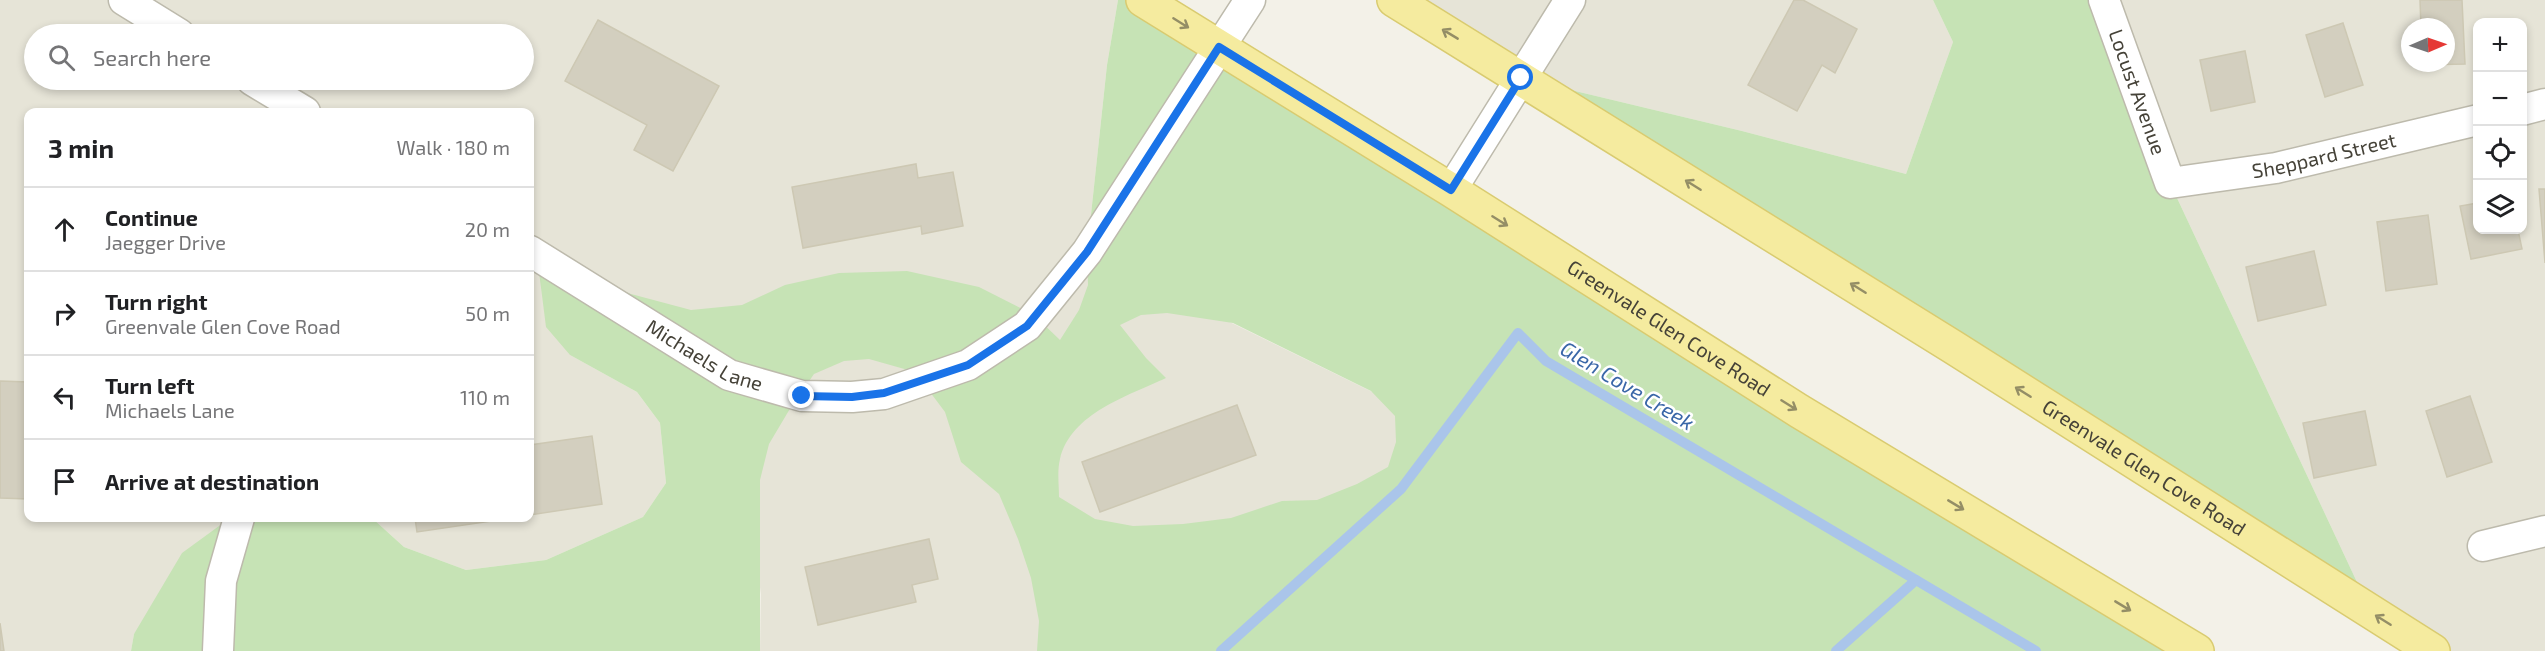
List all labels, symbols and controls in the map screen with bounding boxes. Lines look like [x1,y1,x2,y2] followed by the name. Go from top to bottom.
[1172,18,1189,30] one-way arrow
[2401,18,2455,72] north arrow
[2473,18,2527,234] map controls
[2473,18,2527,72] button: +
[24,24,534,90] search box
[2105,26,2172,158] street label: Locust Avenue
[1442,27,1459,39] one-way arrow
[45,41,78,74] icon: search
[93,44,211,70] text: Search here
[1507,64,1533,90] route start
[2473,72,2527,126] button: −
[2473,126,2527,180] button: locate
[2250,127,2399,182] street label: Sheppard Street
[48,132,114,163] text: 3 min
[397,135,510,159] text: Walk · 180 m
[1685,178,1702,190] one-way arrow
[2473,180,2527,234] button: layers
[105,204,198,230] text: Continue
[48,213,81,246] icon: ahead
[1491,215,1508,227] one-way arrow
[465,217,510,241] text: 20 m
[105,230,226,254] text: Jaegger Drive
[1563,254,1775,401] street label: Greenvale Glen Cove Road
[1850,281,1867,293] one-way arrow
[105,288,207,314] text: Turn right
[48,297,81,330] icon: right
[465,301,510,325] text: 50 m
[105,314,341,338] text: Greenvale Glen Cove Road
[642,314,766,395] street label: Michaels Lane
[1556,335,1699,434] water label: Glen Cove Creek
[105,372,194,398] text: Turn left
[48,381,81,414] icon: left
[788,382,814,408] route end
[460,385,510,409] text: 110 m
[2015,385,2032,398] one-way arrow
[2038,394,2251,540] street label: Greenvale Glen Cove Road
[105,398,235,422] text: Michaels Lane
[1780,399,1797,411] one-way arrow
[48,465,81,498] icon: arrive
[105,468,319,494] text: Arrive at destination
[1947,500,1964,512] one-way arrow
[2114,600,2131,612] one-way arrow
[2375,613,2392,625] one-way arrow

